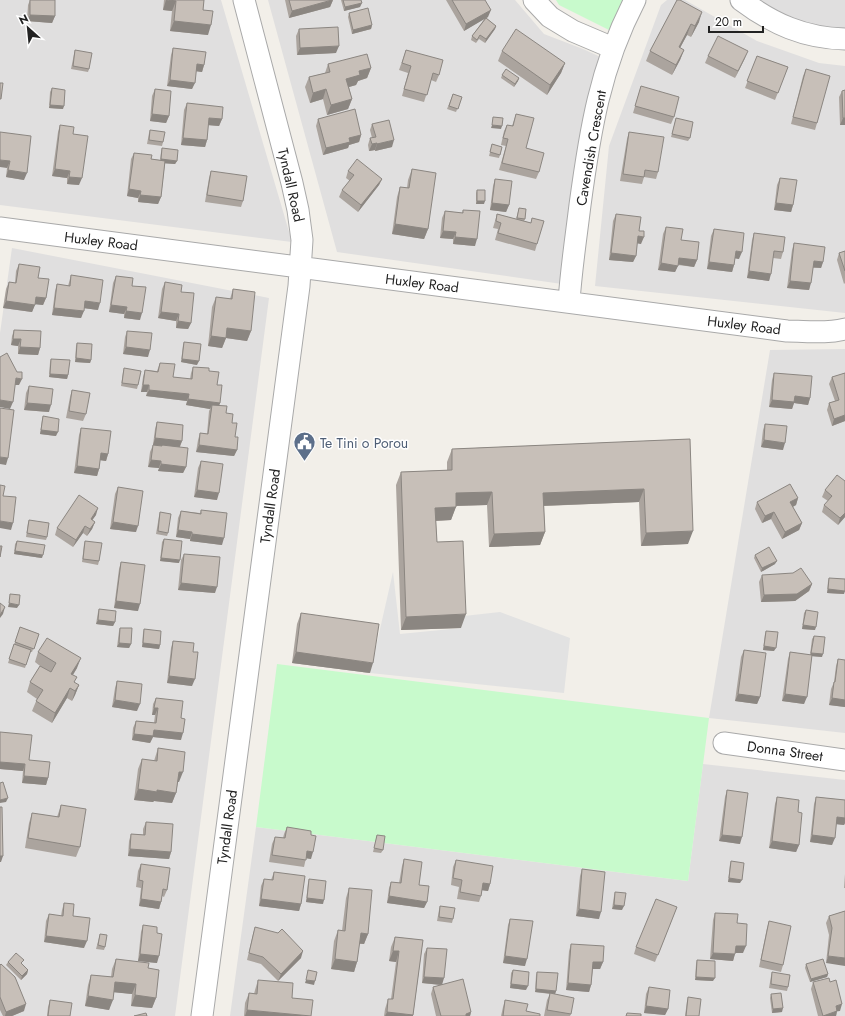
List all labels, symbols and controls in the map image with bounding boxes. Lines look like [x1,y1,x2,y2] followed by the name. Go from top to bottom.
[8,8,48,48] north arrow
[709,8,763,34] scale bar
[16,10,31,28] text: N
[715,13,742,31] text: 20 m
[571,88,611,207] street label: Cavendish Crescent
[273,146,309,224] street label: Tyndall Road
[63,227,139,255] street label: Huxley Road
[384,269,460,297] street label: Huxley Road
[706,311,782,339] street label: Huxley Road
[291,430,317,463] public building icon: Te Tini o Porou
[320,433,408,453] place label: Te Tini o Porou
[255,467,285,545] street label: Tyndall Road
[746,736,825,766] street label: Donna Street
[212,788,242,866] street label: Tyndall Road

